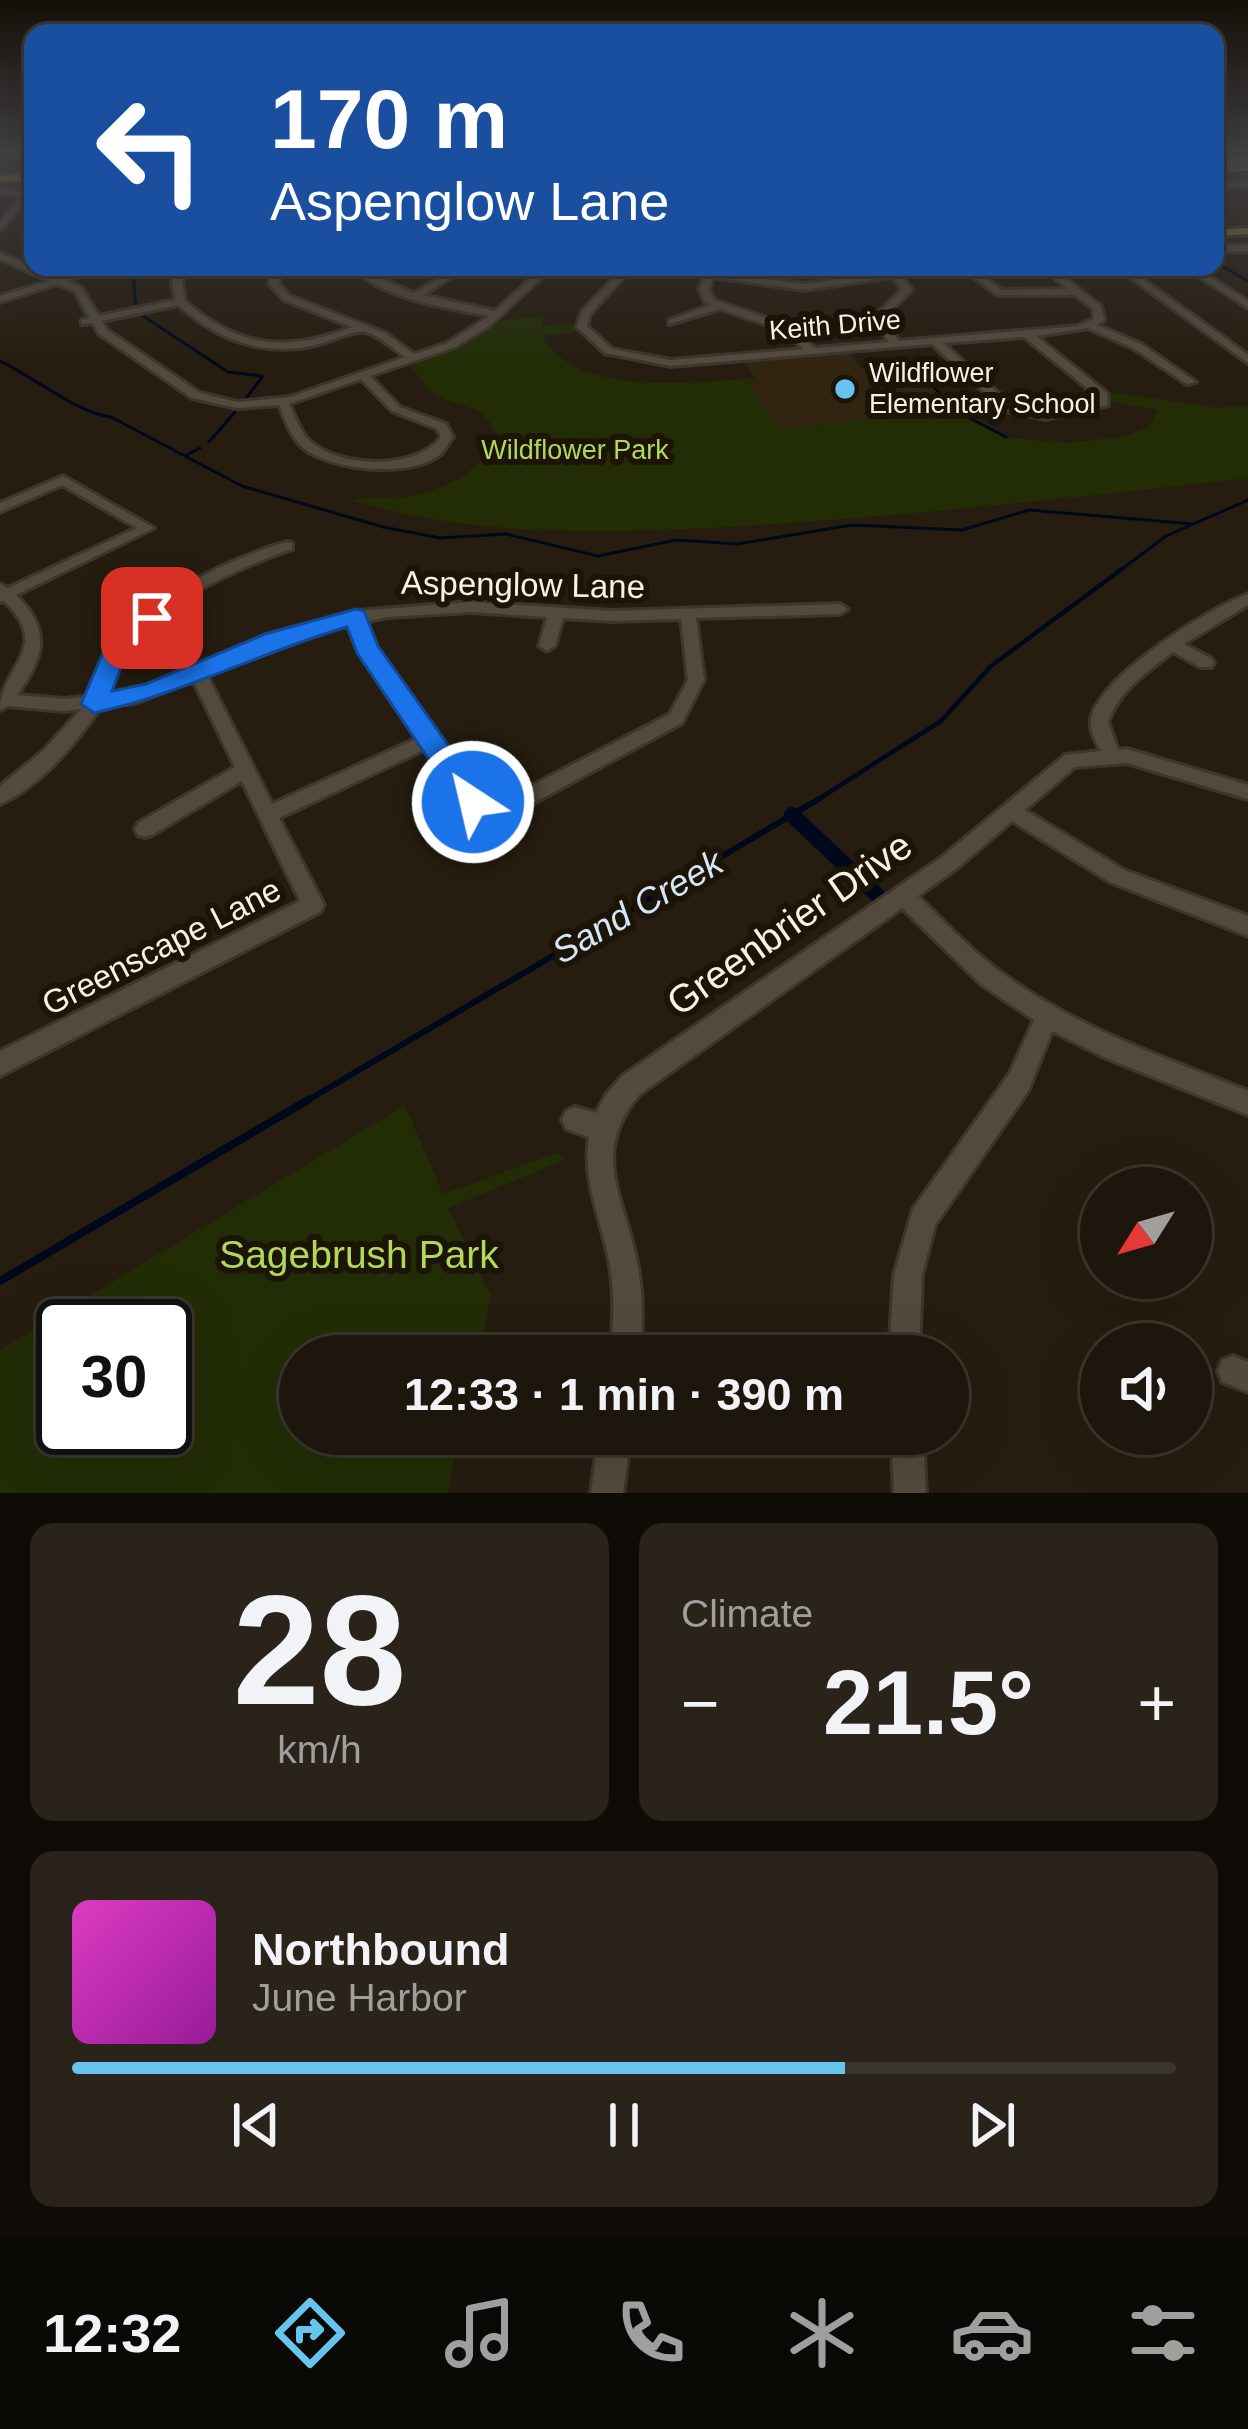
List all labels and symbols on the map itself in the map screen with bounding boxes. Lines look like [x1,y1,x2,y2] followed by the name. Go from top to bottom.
[768,304,902,346] street label: Keith Drive
[869,358,1096,419] place label: Wildflower Elementary School
[832,376,858,402] marker: Wildflower Elementary School
[481,435,669,465] park label: Wildflower Park
[401,564,645,605] street label: Aspenglow Lane
[101,567,203,669] pin
[410,739,536,865] position arrow
[659,823,920,1024] street label: Greenbrier Drive
[545,840,732,972] water label: Sand Creek
[36,870,287,1022] street label: Greenscape Lane
[1080,1167,1212,1299] north arrow
[219,1233,499,1276] park label: Sagebrush Park
[36,1299,192,1455] speed limit sign: 30

